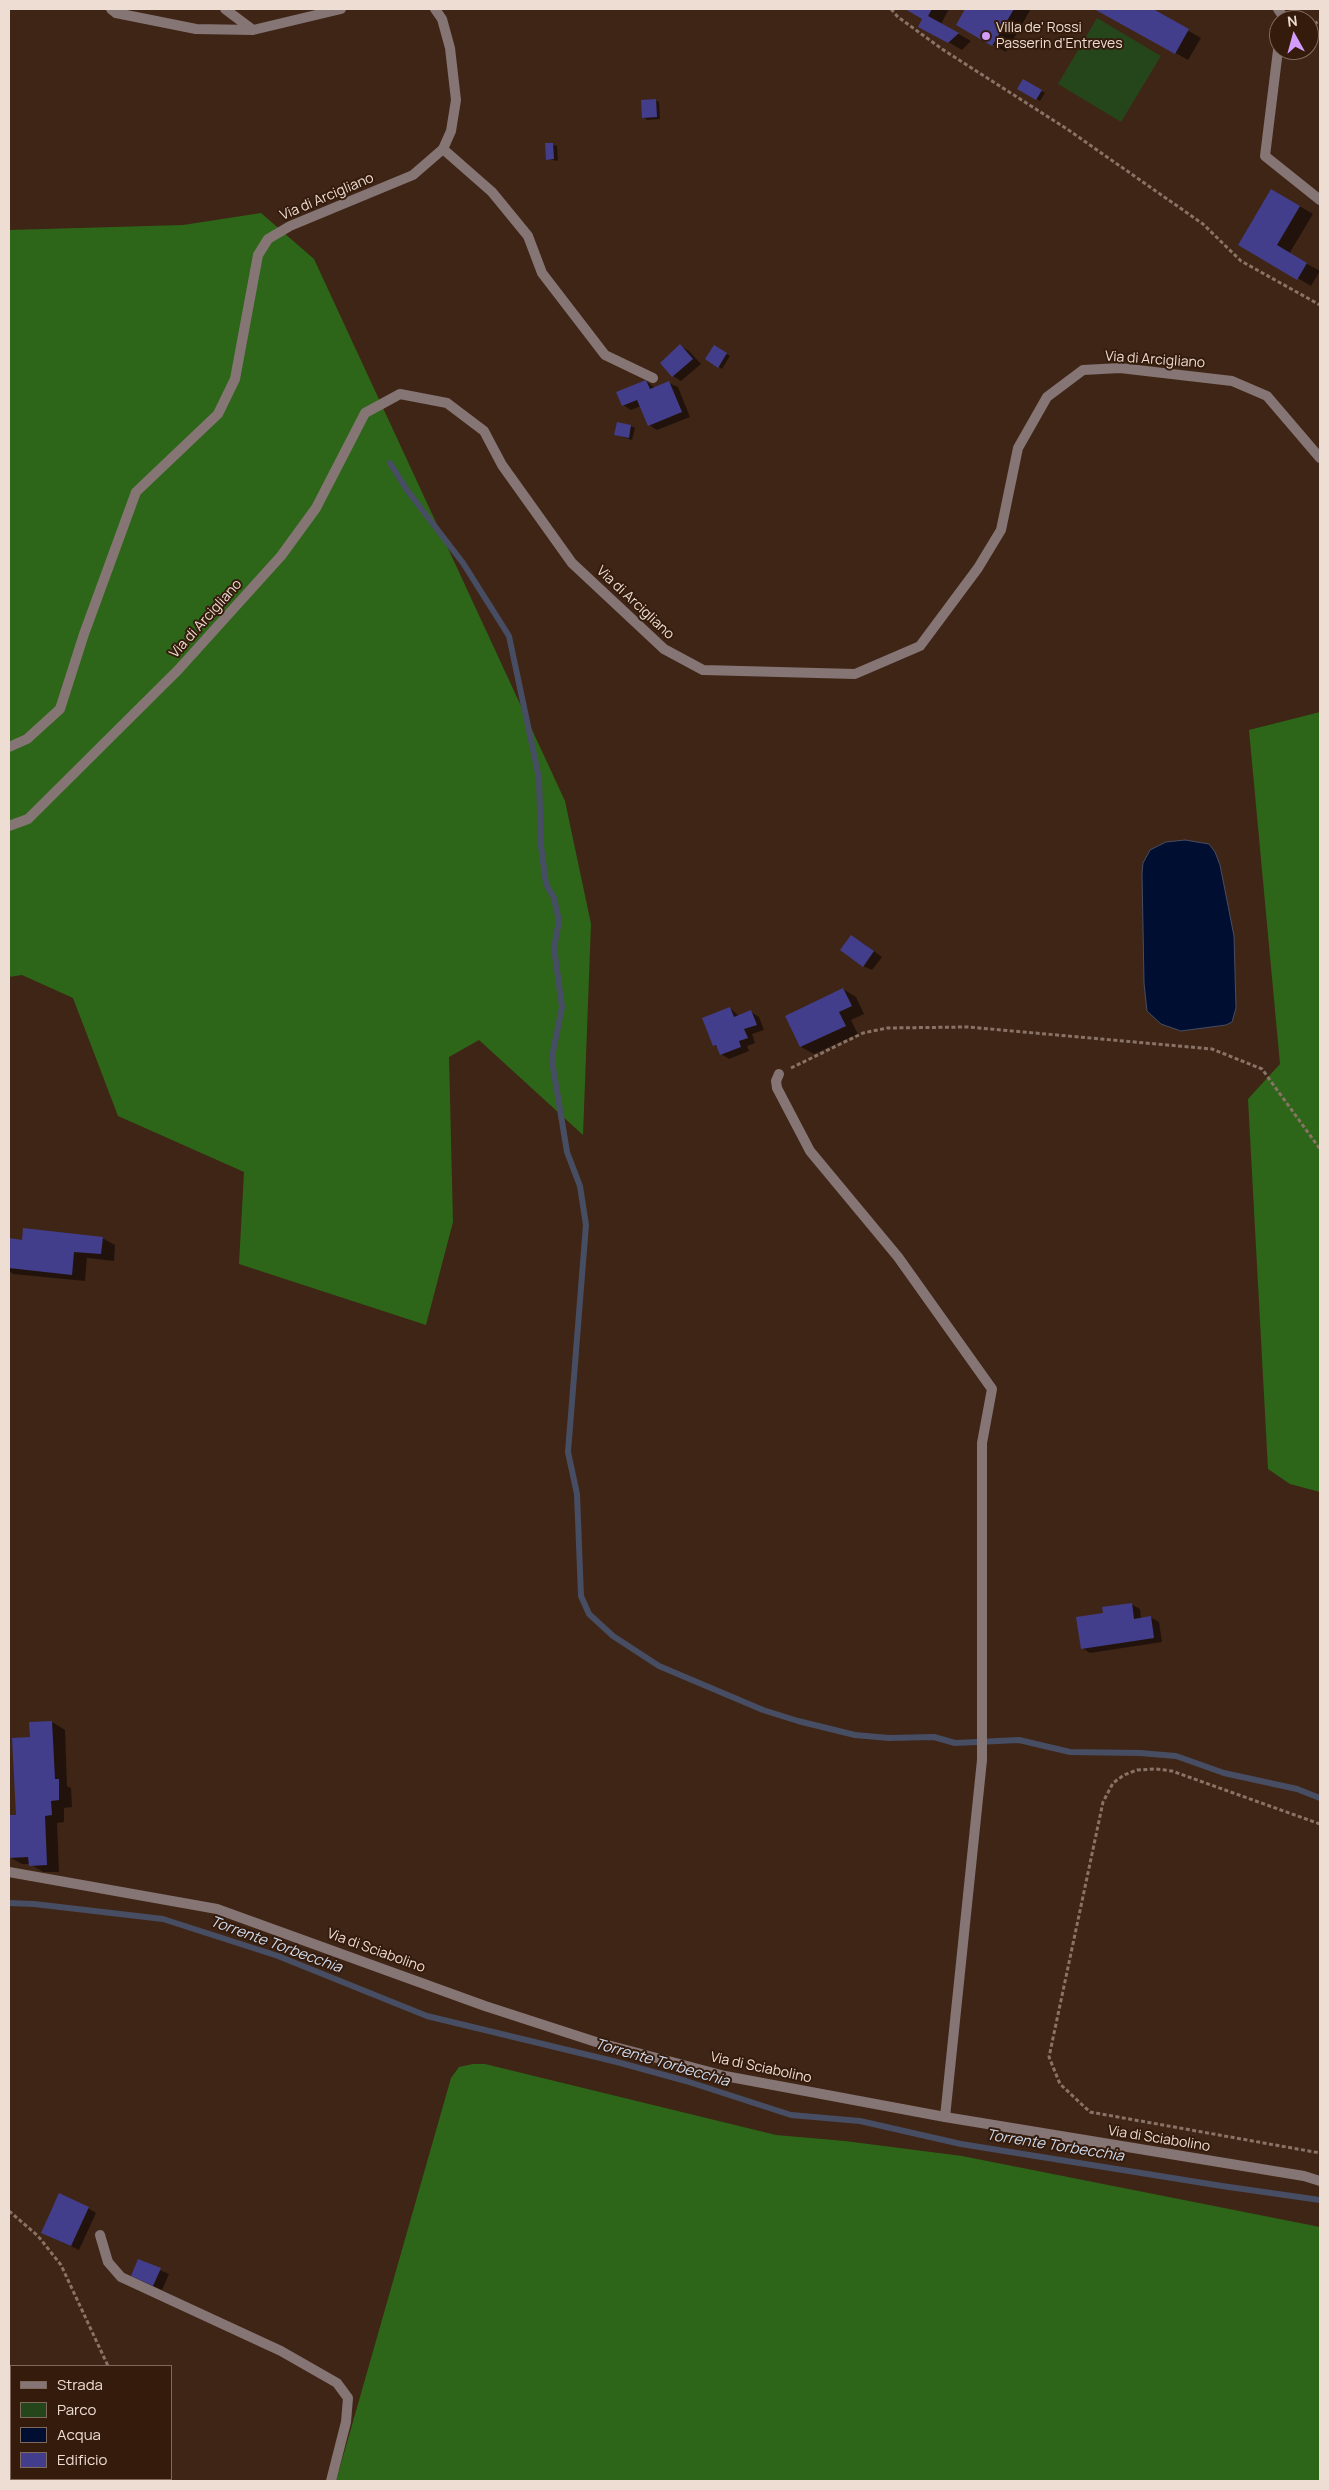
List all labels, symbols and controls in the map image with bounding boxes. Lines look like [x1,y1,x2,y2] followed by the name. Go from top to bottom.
[1269,10,1319,60] north arrow
[1286,11,1298,31] text: N
[996,20,1123,52] place label: Villa de' Rossi Passerin d'Entreves
[980,30,992,42] marker: Villa de' Rossi Passerin d'Entreves
[278,170,376,224] street label: Via di Arcigliano
[1104,348,1206,372] street label: Via di Arcigliano
[593,563,677,643] street label: Via di Arcigliano
[166,576,246,662] street label: Via di Arcigliano
[208,1913,344,1977] water label: Torrente Torbecchia
[325,1925,427,1977] street label: Via di Sciabolino
[593,2035,731,2091] water label: Torrente Torbecchia
[709,2049,813,2087] street label: Via di Sciabolino
[1107,2123,1211,2155] street label: Via di Sciabolino
[985,2126,1125,2166] water label: Torrente Torbecchia
[10,2365,172,2480] legend
[57,2374,103,2395] text: Strada
[57,2399,96,2420] text: Parco
[57,2424,101,2445] text: Acqua
[57,2449,107,2470] text: Edificio

